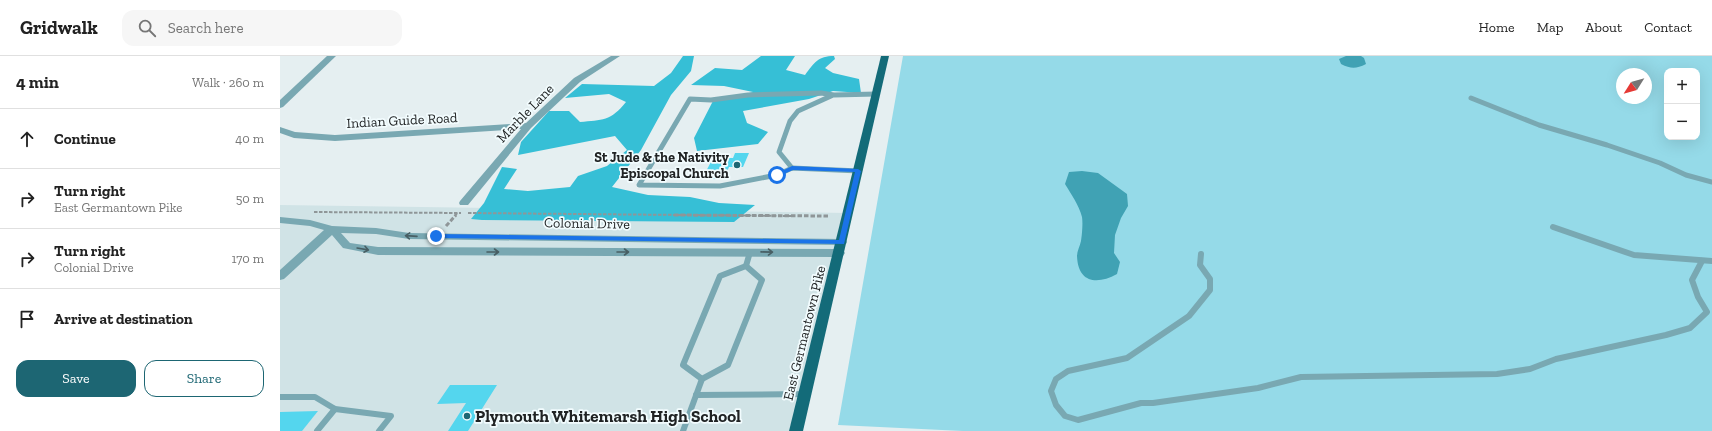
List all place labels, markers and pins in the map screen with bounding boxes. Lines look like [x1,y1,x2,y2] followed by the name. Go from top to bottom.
[594,149,730,182] place label: St Jude & the Nativity Episcopal Church
[732,160,742,170] marker: St Jude & the Nativity Episcopal Church
[475,406,741,426] place label: Plymouth Whitemarsh High School
[462,411,472,421] marker: Plymouth Whitemarsh High School

